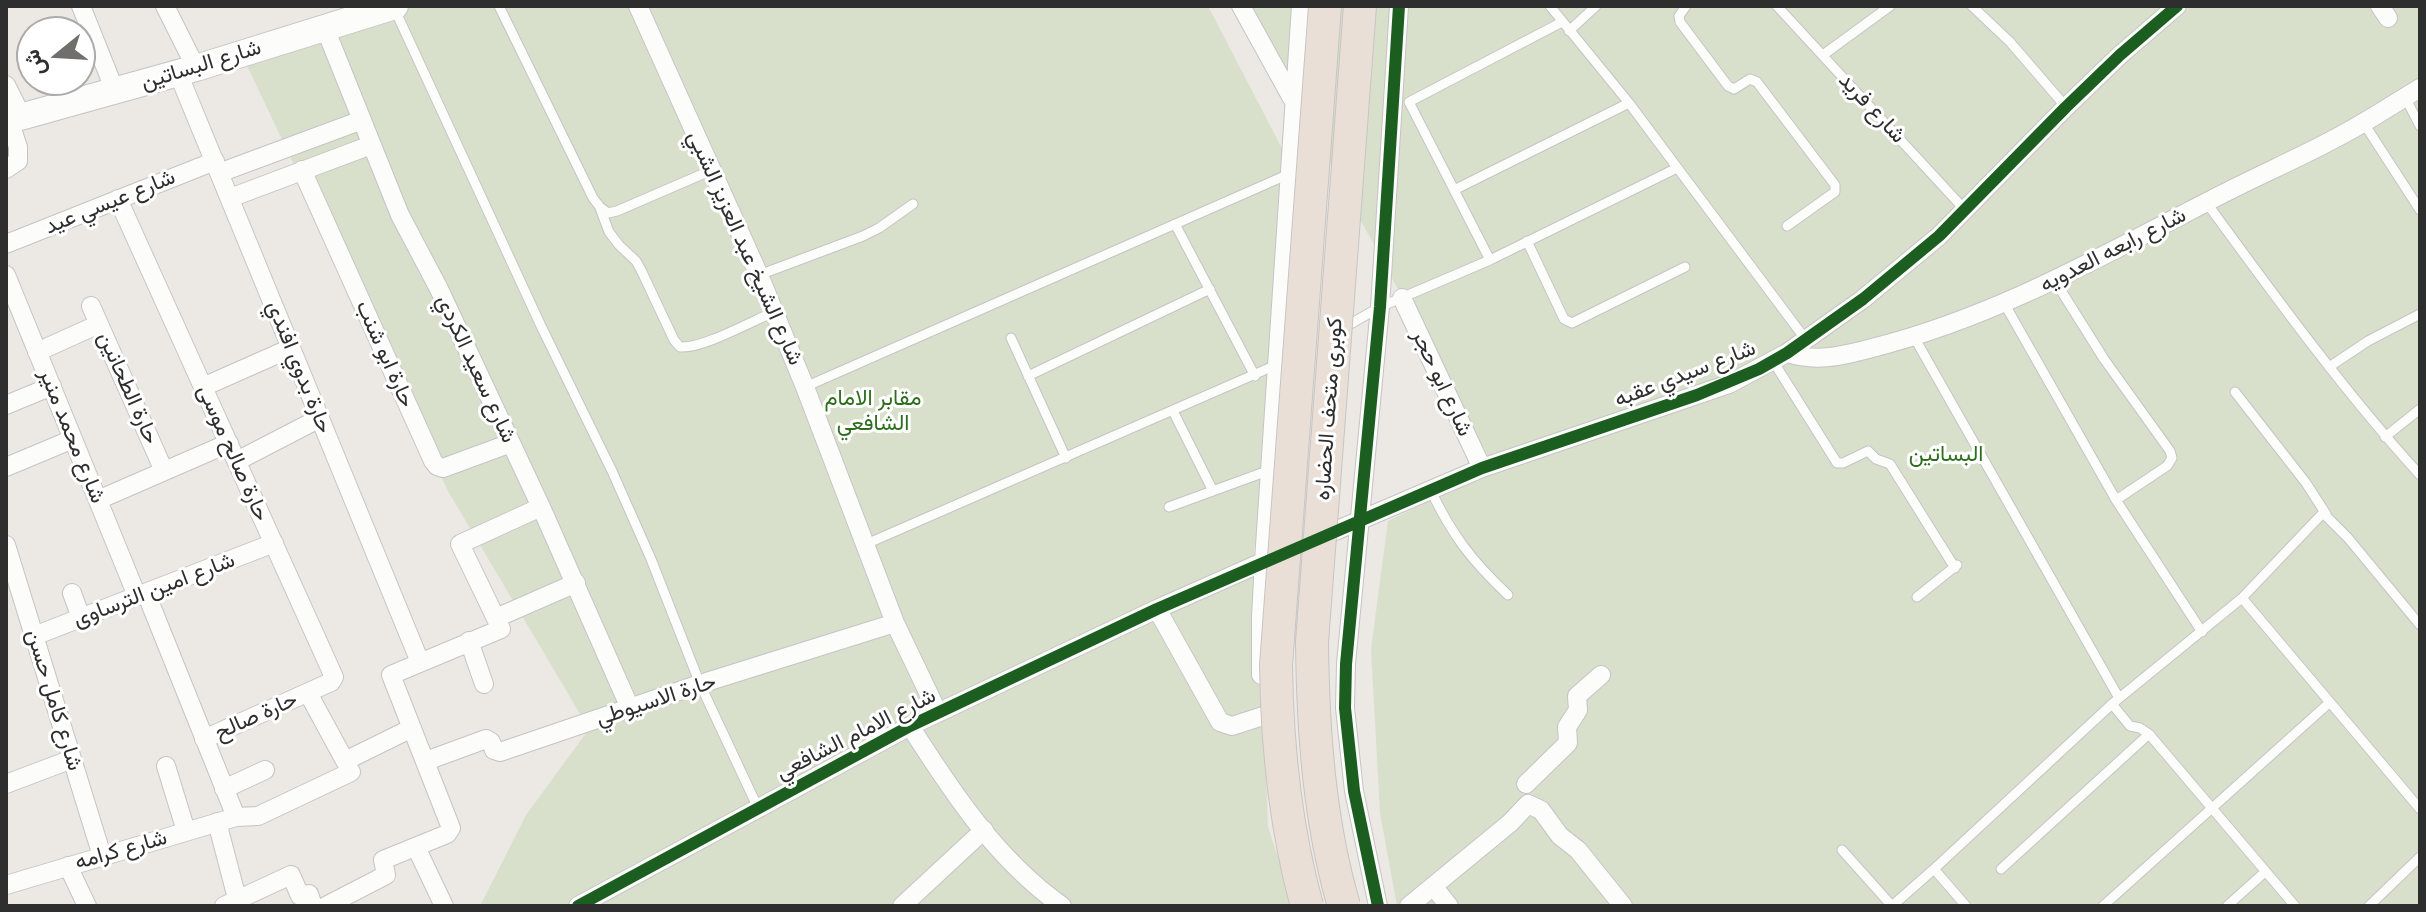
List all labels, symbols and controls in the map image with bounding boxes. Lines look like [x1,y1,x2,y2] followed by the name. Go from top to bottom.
[16,16,96,96] north arrow
[138,34,264,96] street label: شارع البساتين
[18,46,52,80] text: ش
[1833,67,1911,149] street label: شارع فريد
[681,127,809,369] street label: شارع الشيخ عبد العزيز الشبي
[41,164,179,240] street label: شارع عيسي عيد
[2036,202,2190,298] street label: شارع رابعه العدويه
[430,291,522,447] street label: شارع سعيد الكردي
[260,297,338,437] street label: حارة بدوي افندي
[350,297,420,411] street label: حارة ابو شنب
[1309,317,1349,501] street label: كوبرى متحف الحضاره
[1406,325,1478,441] street label: شارع ابو حجر
[92,328,164,448] street label: حارة الطحانين
[1611,335,1759,413] street label: شارع سيدي عقبه
[33,365,111,507] street label: شارع محمد منير
[191,381,275,525] street label: حارة صالح موسى
[824,386,922,438] park label: مقابر الامام الشافعي
[1909,442,1983,468] park label: البساتين
[69,547,239,633] street label: شارع امين الترساوى
[20,626,88,774] street label: شارع كامل حسن
[593,668,719,732] street label: حارة الاسيوطي
[772,682,940,786] street label: شارع الامام الشافعي
[211,686,301,746] street label: حارة صالح
[72,824,170,876] street label: شارع كرامه

